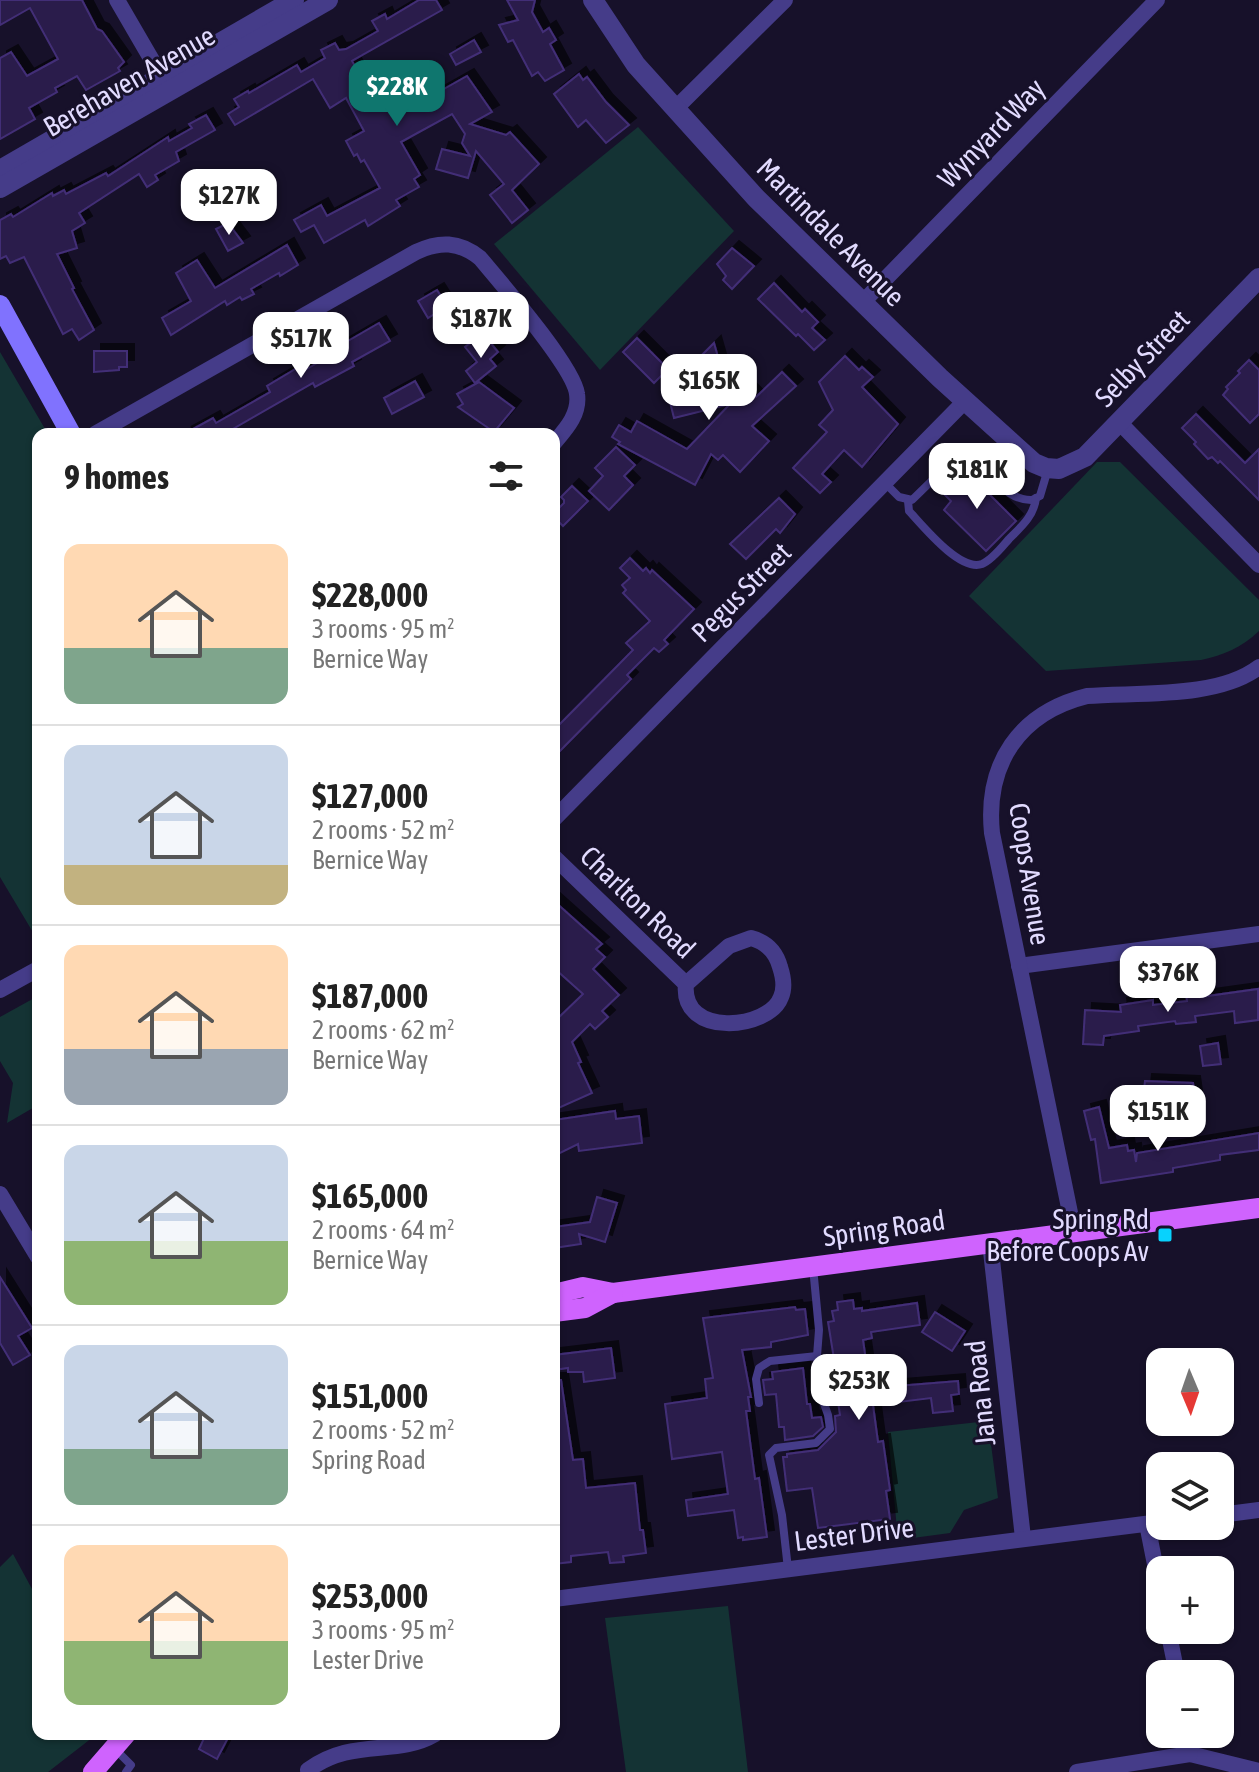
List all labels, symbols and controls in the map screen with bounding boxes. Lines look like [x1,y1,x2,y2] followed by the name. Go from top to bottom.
[38,19,220,143] street label: Berehaven Avenue
[341,60,453,128] pin: $228K
[367,71,427,101] text: $228K
[931,72,1051,194] street label: Wynyard Way
[751,152,911,312] street label: Martindale Avenue
[173,169,285,237] pin: $127K
[199,180,259,210] text: $127K
[425,292,537,360] pin: $187K
[451,303,511,333] text: $187K
[1088,303,1196,413] street label: Selby Street
[245,312,357,380] pin: $517K
[271,323,331,353] text: $517K
[653,354,765,422] pin: $165K
[679,365,739,395] text: $165K
[921,443,1033,511] pin: $181K
[484,454,528,498] icon: filters
[947,454,1007,484] text: $181K
[64,457,169,496] text: 9 homes
[685,536,797,648] street label: Pegus Street
[312,575,428,614] text: $228,000
[128,576,224,672] icon: home
[312,614,454,644] text: 3 rooms · 95 m²
[312,644,428,674] text: Bernice Way
[312,776,428,815] text: $127,000
[128,777,224,873] icon: home
[1003,801,1057,947] street label: Coops Avenue
[312,815,454,845] text: 2 rooms · 52 m²
[574,840,702,964] street label: Charlton Road
[312,845,428,875] text: Bernice Way
[1112,946,1224,1014] pin: $376K
[1138,957,1198,987] text: $376K
[312,976,428,1015] text: $187,000
[128,977,224,1073] icon: home
[312,1015,454,1045] text: 2 rooms · 62 m²
[312,1045,428,1075] text: Bernice Way
[1102,1085,1214,1153] pin: $151K
[1128,1096,1188,1126] text: $151K
[312,1176,428,1215] text: $165,000
[128,1177,224,1273] icon: home
[986,1203,1149,1267] place label: Spring Rd Before Coops Av
[821,1204,947,1252] street label: Spring Road
[312,1215,454,1245] text: 2 rooms · 64 m²
[1156,1226,1174,1244] marker: Spring Rd Before Coops Av
[312,1245,428,1275] text: Bernice Way
[959,1339,1001,1447] street label: Jana Road
[1146,1348,1234,1436] north arrow
[1146,1348,1234,1748] map controls
[803,1354,915,1422] pin: $253K
[829,1365,889,1395] text: $253K
[312,1376,428,1415] text: $151,000
[128,1377,224,1473] icon: home
[312,1415,454,1445] text: 2 rooms · 52 m²
[312,1445,426,1475] text: Spring Road
[1146,1452,1234,1540] button: layers
[792,1511,916,1557] street label: Lester Drive
[1146,1556,1234,1644] button: +
[312,1576,428,1615] text: $253,000
[128,1577,224,1673] icon: home
[312,1615,454,1645] text: 3 rooms · 95 m²
[312,1645,424,1675] text: Lester Drive
[1146,1660,1234,1748] button: −

